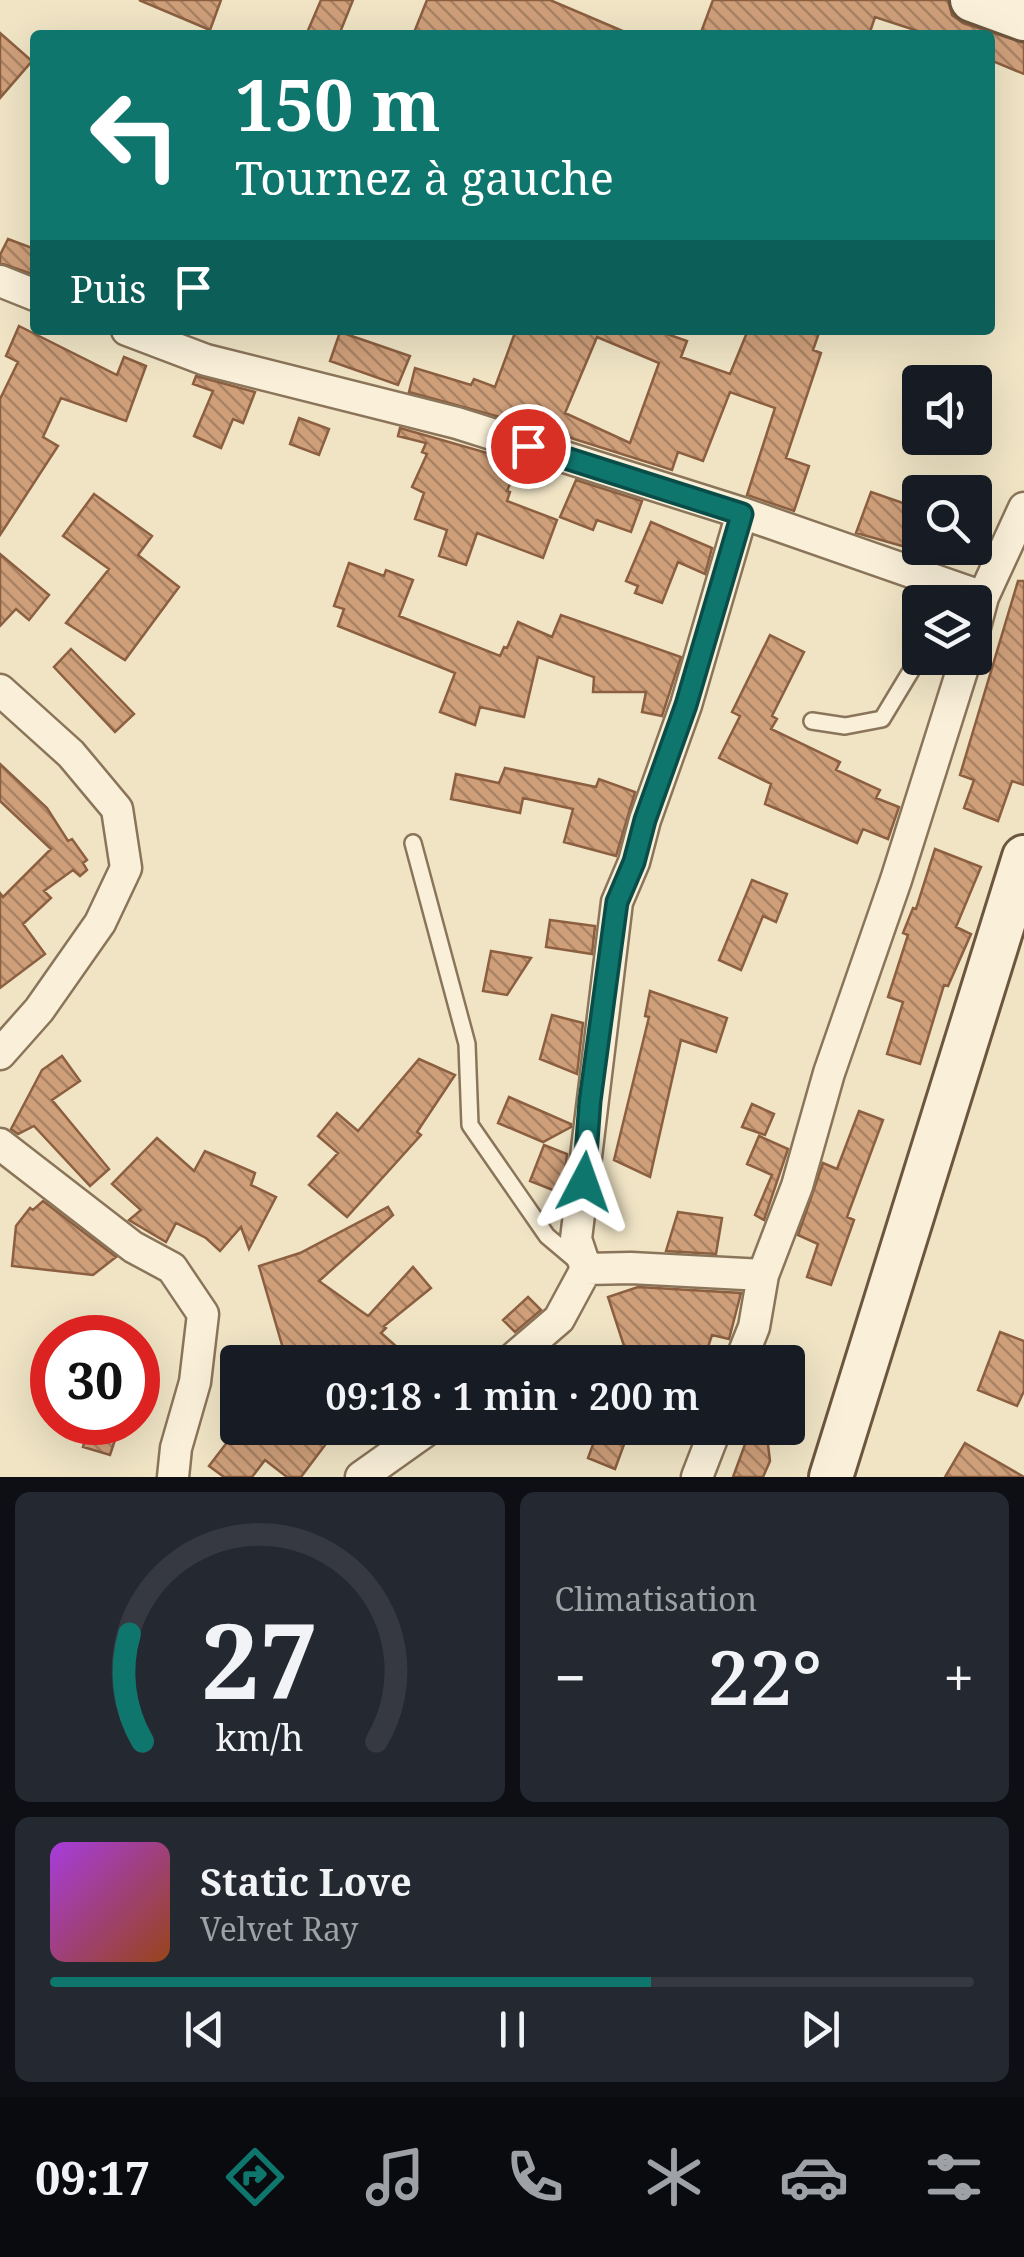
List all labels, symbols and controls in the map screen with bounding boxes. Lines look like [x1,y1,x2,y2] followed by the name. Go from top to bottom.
[235,56,441,152] text: 150 m
[70,70,200,200] icon: left
[235,147,614,208] text: Tournez à gauche
[166,260,221,315] icon: arrive
[70,262,146,314] text: Puis
[902,365,992,675] map controls
[902,365,992,455] button: sound
[486,404,571,489] pin
[501,419,556,474] icon: arrive
[902,475,992,565] button: search
[902,585,992,675] button: layers
[532,1130,636,1234] position arrow
[30,1315,160,1445] speed limit sign: 30
[325,1369,700,1421] text: 09:18 · 1 min · 200 m
[555,1577,757,1620] text: Climatisation
[201,1588,319,1729] text: 27
[708,1625,822,1727] text: 22°
[555,1639,586,1714] text: −
[943,1639,974,1714] text: +
[216,1713,304,1761] text: km/h
[200,1855,412,1907] text: Static Love
[200,1907,358,1950] text: Velvet Ray
[177,2002,232,2057] icon: previous
[485,2002,540,2057] icon: pause
[793,2002,848,2057] icon: next
[220,2142,290,2212] icon: directions
[360,2142,430,2212] icon: music
[500,2142,570,2212] icon: phone
[639,2142,709,2212] icon: climate
[779,2142,849,2212] icon: car
[919,2142,989,2212] icon: filters
[35,2147,150,2208] text: 09:17

